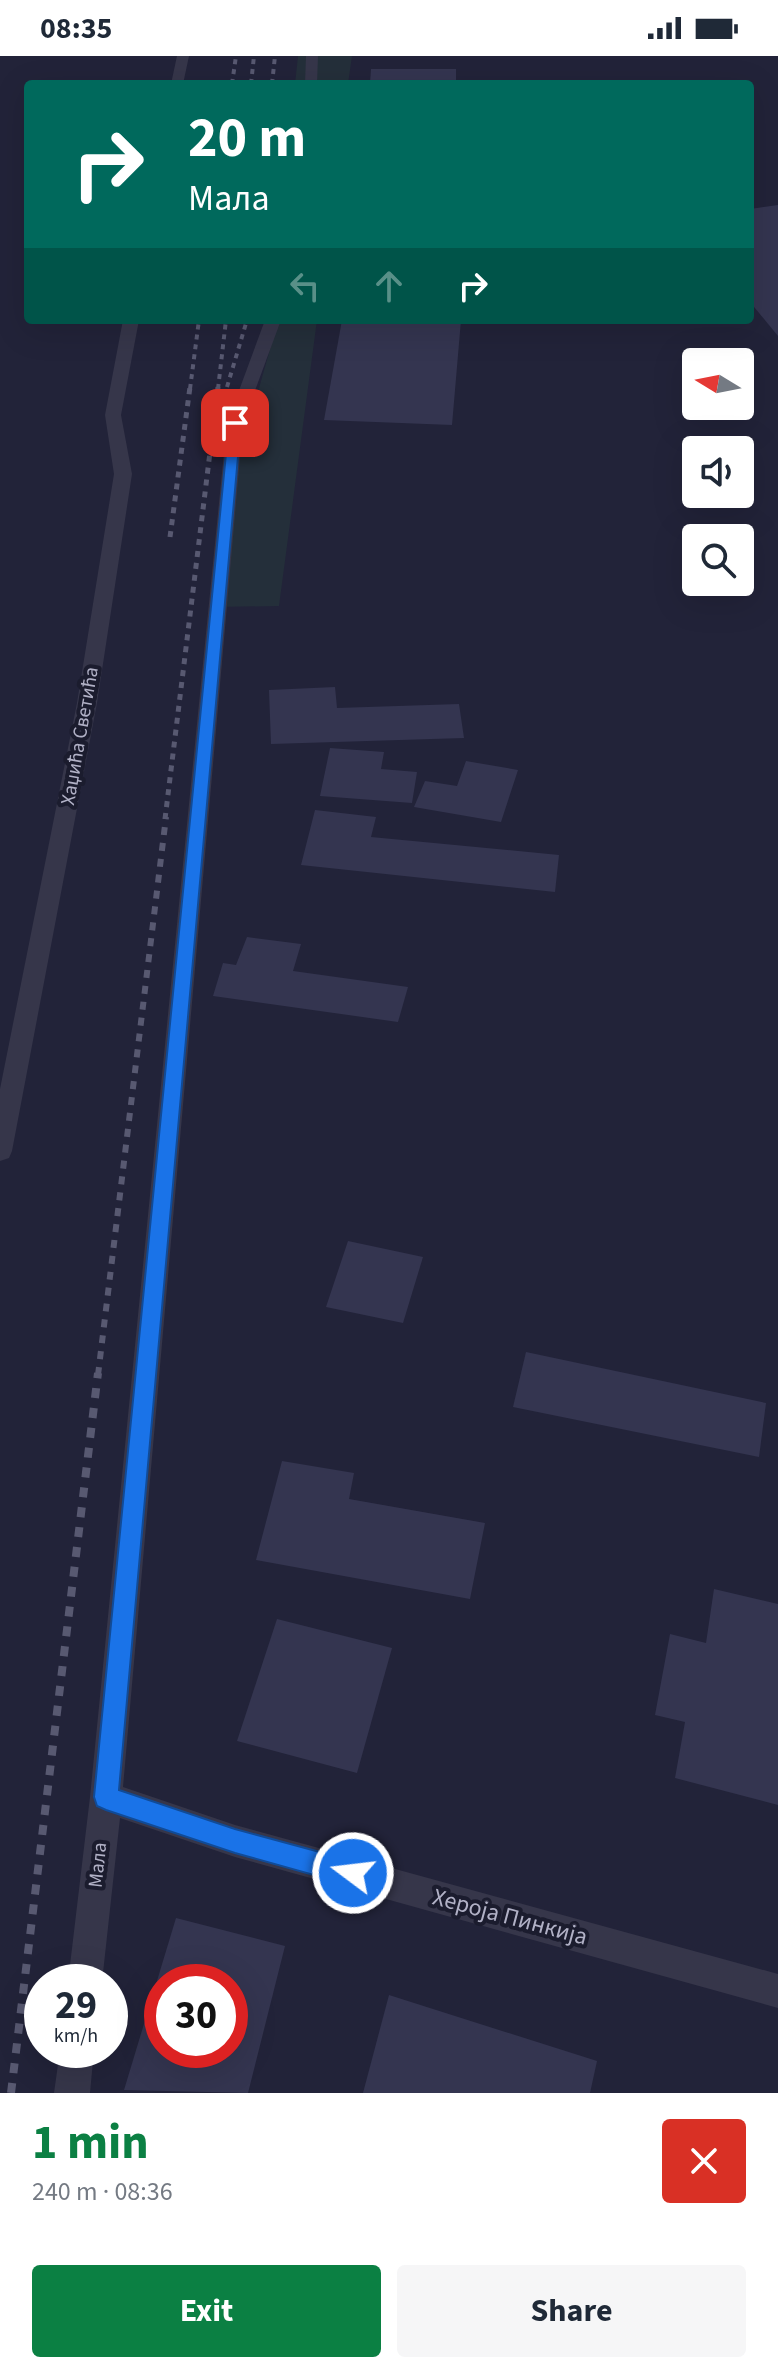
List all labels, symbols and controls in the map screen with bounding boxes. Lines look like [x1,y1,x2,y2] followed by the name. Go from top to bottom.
[40,7,112,50] text: 08:35
[188,99,306,178] text: 20 m
[56,112,160,216] icon: right
[188,173,270,224] text: Мала
[283,264,327,308] icon: left
[367,264,411,308] icon: ahead
[451,264,495,308] icon: right
[682,348,754,420] north arrow
[682,348,754,596] map controls
[201,389,269,457] pin
[213,401,257,445] icon: arrive
[682,436,754,508] button: sound
[682,524,754,596] button: search
[54,665,106,807] street label: Хаџића Светића
[311,1831,395,1915] position arrow
[82,1841,114,1889] street label: Мала
[429,1879,591,1955] street label: Хероја Пинкија
[144,1964,248,2068] speed limit sign: 30
[55,1977,97,2034] text: 29
[54,2022,98,2050] text: km/h
[32,2109,149,2177] text: 1 min
[662,2119,746,2203] button: close
[32,2173,173,2210] text: 240 m · 08:36
[32,2265,381,2357] button: Exit
[397,2265,746,2357] button: Share

